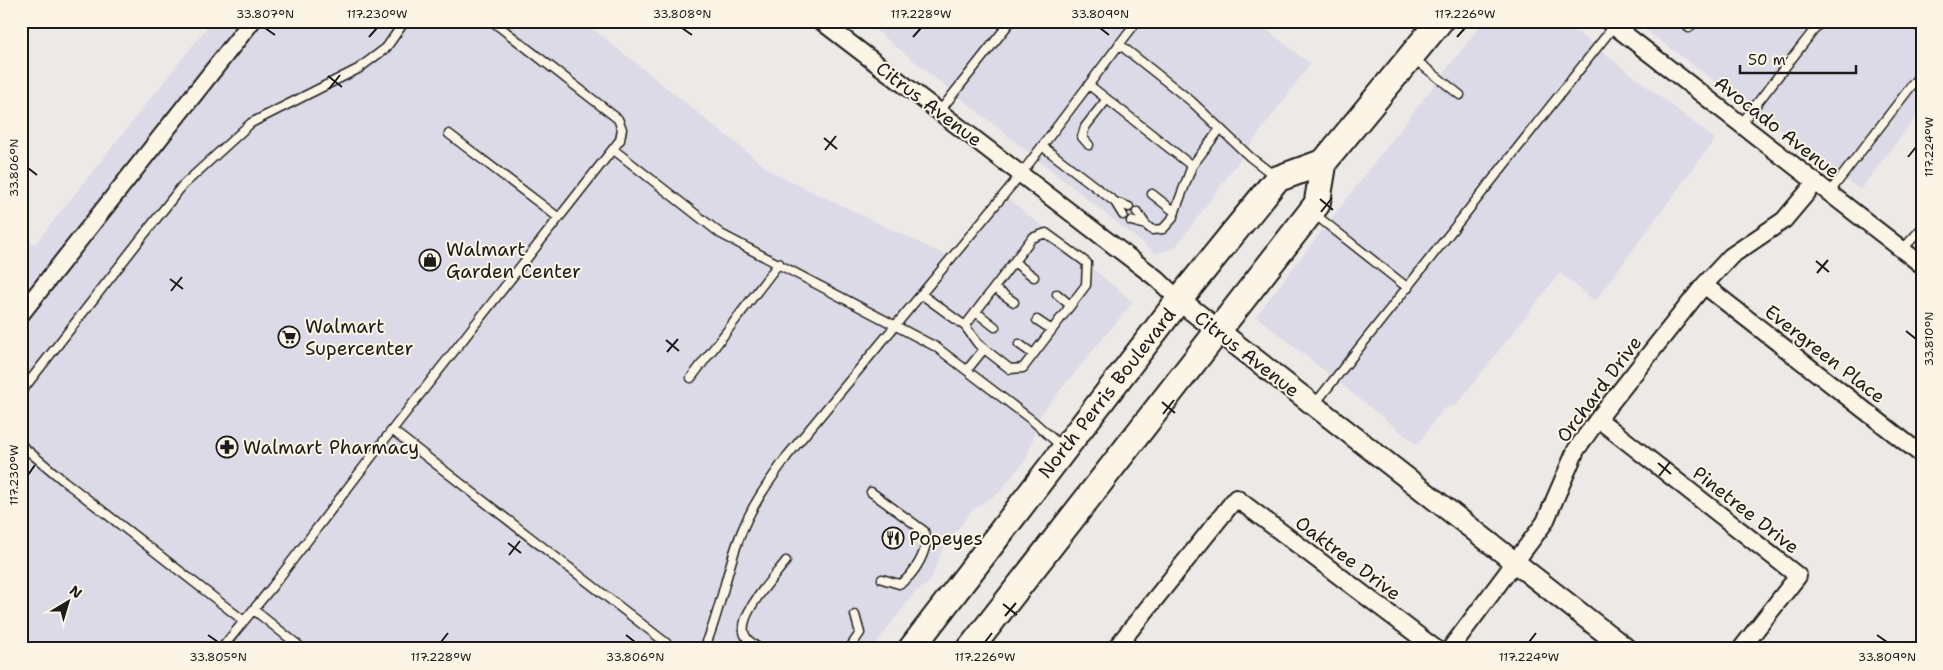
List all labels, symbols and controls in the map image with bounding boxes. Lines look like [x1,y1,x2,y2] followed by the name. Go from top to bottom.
[236,6,294,22] text: 33.807°N
[346,6,408,22] text: 117.230°W
[653,6,711,22] text: 33.808°N
[890,6,952,22] text: 117.228°W
[1071,6,1129,22] text: 33.809°N
[1435,6,1495,22] text: 117.226°W
[1740,42,1857,74] scale bar
[1748,50,1786,70] text: 50 m
[871,56,987,152] street label: Citrus Avenue
[1709,70,1845,184] street label: Avocado Avenue
[1921,117,1937,177] text: 117.224°W
[6,139,22,197] text: 33.806°N
[446,237,581,284] place label: Walmart Garden Center
[418,248,442,272] shop icon: Walmart Garden Center
[1760,299,1890,409] street label: Evergreen Place
[1033,303,1181,483] street label: North Perris Boulevard
[1189,305,1305,403] street label: Citrus Avenue
[1921,312,1937,366] text: 33.810°N
[305,314,413,361] place label: Walmart Supercenter
[277,325,301,349] supermarket icon: Walmart Supercenter
[1551,331,1647,447] street label: Orchard Drive
[215,435,239,459] pharmacy icon: Walmart Pharmacy
[243,435,419,460] place label: Walmart Pharmacy
[6,444,22,506] text: 117.230°W
[1688,461,1804,559] street label: Pinetree Drive
[1290,510,1406,606] street label: Oaktree Drive
[881,526,905,550] restaurant icon: Popeyes
[909,526,983,551] place label: Popeyes
[42,578,92,628] north arrow
[66,581,86,602] text: N
[189,649,247,665] text: 33.805°N
[410,649,472,665] text: 117.228°W
[606,649,664,665] text: 33.806°N
[955,649,1015,665] text: 117.226°W
[1499,649,1559,665] text: 117.224°W
[1858,649,1916,665] text: 33.809°N

